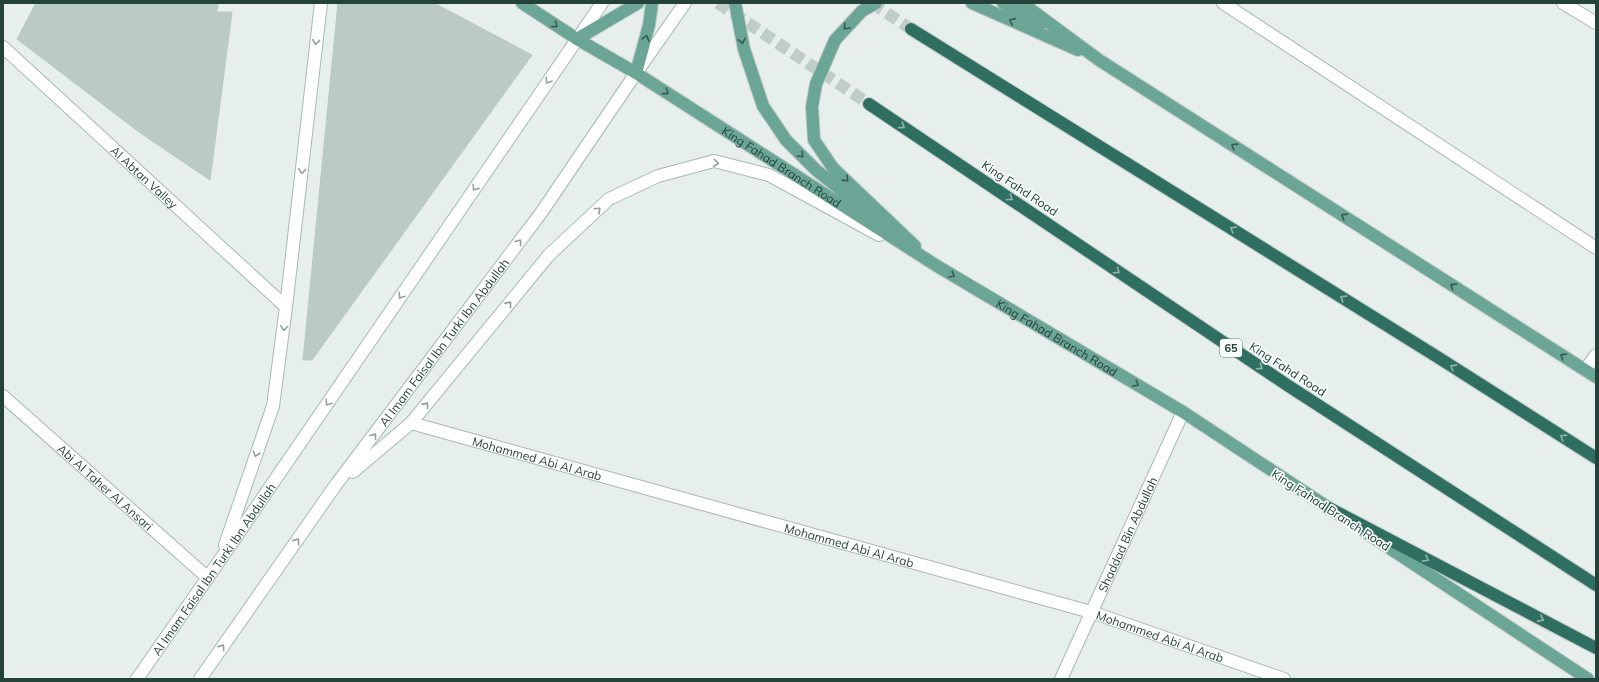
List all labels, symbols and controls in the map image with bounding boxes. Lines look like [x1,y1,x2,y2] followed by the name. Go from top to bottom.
[1009,18,1017,26] one-way arrow
[550,20,557,27] one-way arrow
[844,22,851,30] one-way arrow
[641,35,650,42] one-way arrow
[738,38,746,44] one-way arrow
[312,39,321,45] one-way arrow
[545,77,553,84] one-way arrow
[661,87,668,94] one-way arrow
[898,121,905,129] one-way arrow
[719,123,844,210] street label: King Fahad Branch Road
[108,142,182,212] street label: Al Abtan Valley
[1231,143,1238,151] one-way arrow
[796,150,804,158] one-way arrow
[979,157,1061,219] street label: King Fahd Road
[713,159,720,168] one-way arrow
[298,168,307,174] one-way arrow
[841,175,848,182] one-way arrow
[473,184,480,191] one-way arrow
[1005,194,1012,201] one-way arrow
[593,207,601,214] one-way arrow
[1341,213,1348,221] one-way arrow
[1230,227,1237,234] one-way arrow
[515,240,522,247] one-way arrow
[376,255,512,429] street label: Al Imam Faisal Ibn Turki Ibn Abdullah
[1113,266,1120,273] one-way arrow
[948,271,955,278] one-way arrow
[1450,283,1457,291] one-way arrow
[399,291,406,298] one-way arrow
[994,295,1120,379] street label: King Fahad Branch Road
[1340,296,1347,303] one-way arrow
[504,302,511,309] one-way arrow
[280,325,289,331] one-way arrow
[1220,339,1242,357] road number: 65
[1247,339,1329,399] street label: King Fahd Road
[1560,353,1567,361] one-way arrow
[1256,362,1263,370] one-way arrow
[1450,364,1457,372] one-way arrow
[1132,379,1139,387] one-way arrow
[325,399,333,406] one-way arrow
[422,402,429,409] one-way arrow
[369,433,376,440] one-way arrow
[471,433,604,483] street label: Mohammed Abi Al Arab
[1560,434,1567,442] one-way arrow
[55,441,156,533] street label: Abi Al Taher Al Ansari
[252,451,261,458] one-way arrow
[1269,466,1393,554] street label: King Fahad Branch Road
[1094,474,1160,594] street label: Shaddad Bin Abdullah
[149,480,278,658] street label: Al Imam Faisal Ibn Turki Ibn Abdullah
[783,520,916,570] street label: Mohammed Abi Al Arab
[292,538,299,545] one-way arrow
[1422,554,1429,562] one-way arrow
[1095,607,1226,665] street label: Mohammed Abi Al Arab
[1537,615,1544,622] one-way arrow
[217,644,225,651] one-way arrow

